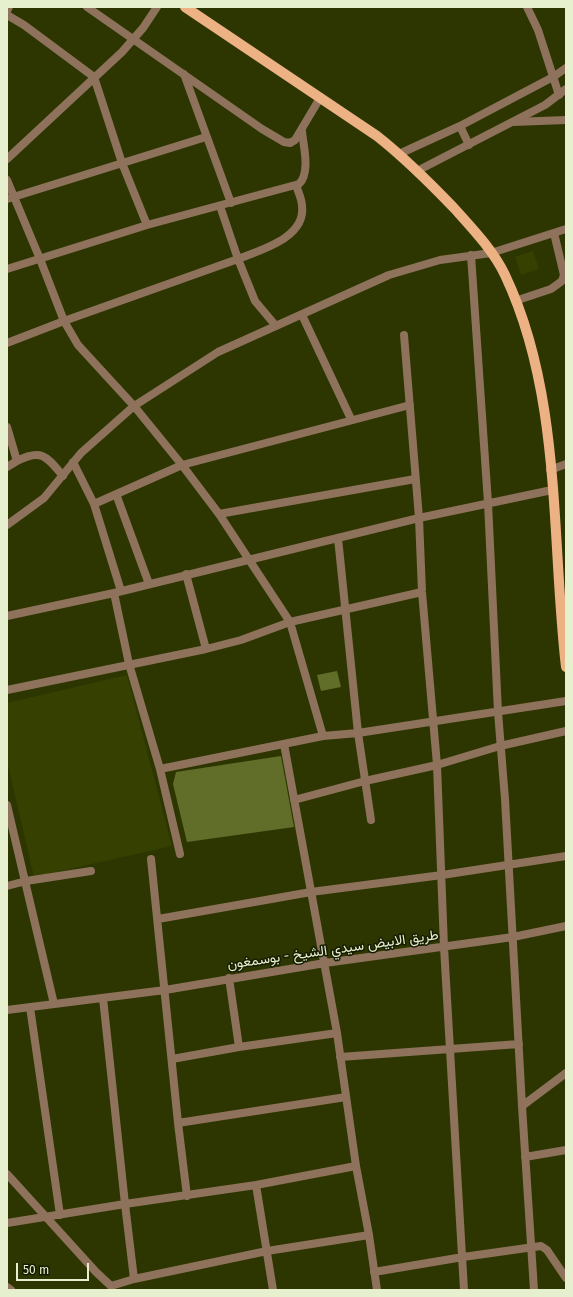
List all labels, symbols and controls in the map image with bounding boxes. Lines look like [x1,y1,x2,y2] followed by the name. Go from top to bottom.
[226,927,440,973] street label: طريق الابيض سيدي الشيخ - بوسمغون
[18,1255,91,1281] scale bar
[23,1263,49,1277] text: 50 m

